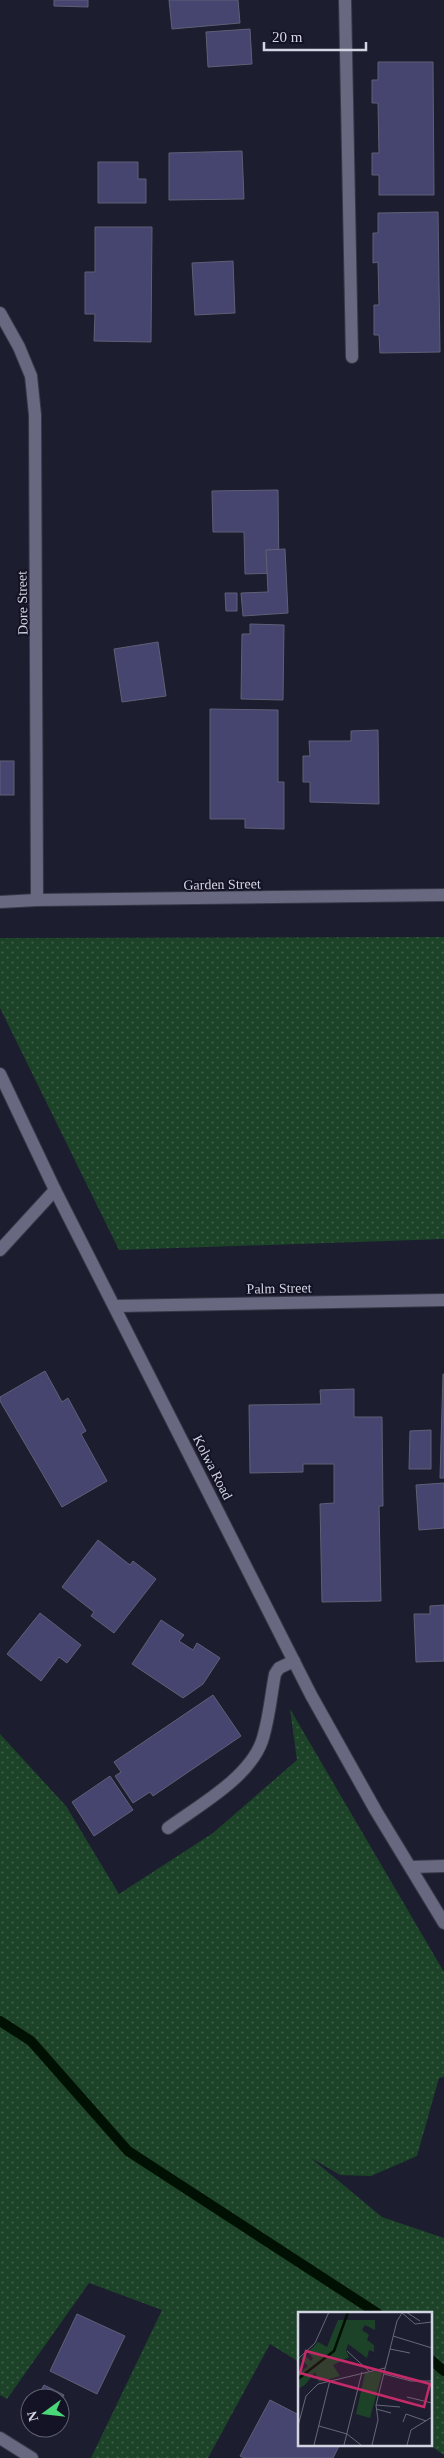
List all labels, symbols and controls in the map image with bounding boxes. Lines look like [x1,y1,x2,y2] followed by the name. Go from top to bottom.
[264,20,366,52] scale bar
[272,29,303,45] text: 20 m
[14,571,31,635] street label: Dore Street
[183,876,261,893] street label: Garden Street
[246,1280,312,1297] street label: Palm Street
[190,1432,235,1502] street label: Kolwa Road
[298,2312,432,2446] inset map
[20,2388,70,2438] north arrow
[24,2409,41,2423] text: N

